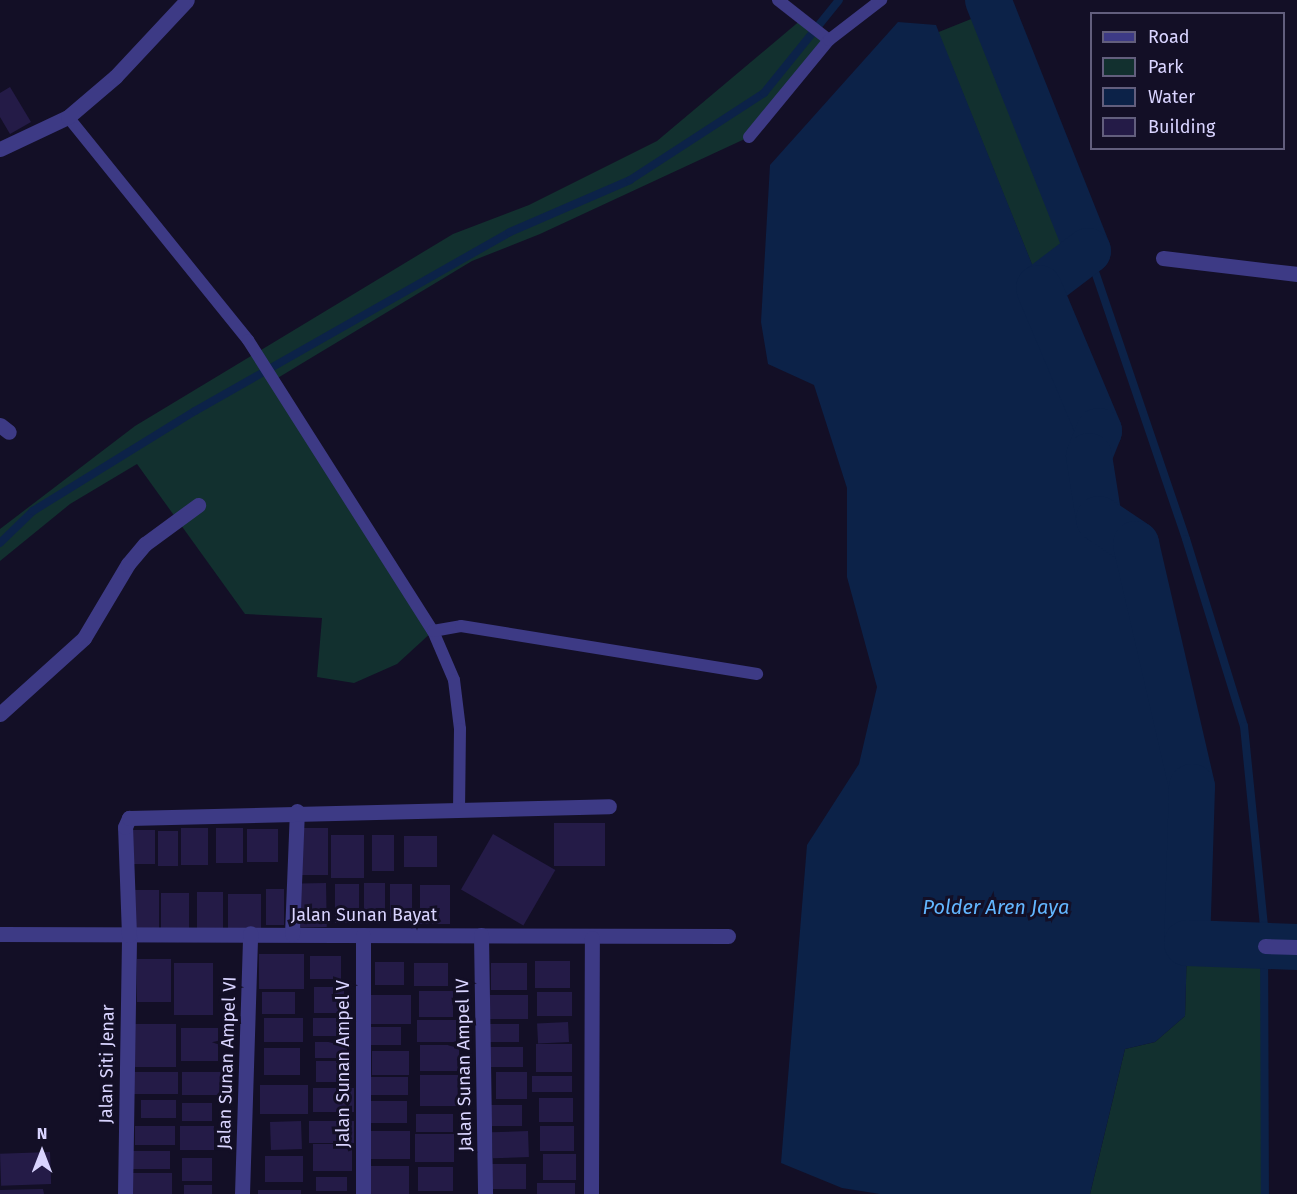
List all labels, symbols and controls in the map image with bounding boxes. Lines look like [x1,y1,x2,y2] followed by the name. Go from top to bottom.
[1090,12,1285,150] legend
[1148,26,1190,48] text: Road
[1148,56,1183,78] text: Park
[1148,86,1195,108] text: Water
[1148,116,1215,138] text: Building
[923,895,1069,919] water label: Polder Aren Jaya
[291,904,437,926] street label: Jalan Sunan Bayat
[213,976,241,1150] street label: Jalan Sunan Ampel VI
[452,978,476,1152] street label: Jalan Sunan Ampel IV
[332,980,354,1148] street label: Jalan Sunan Ampel V
[95,1004,119,1124] street label: Jalan Siti Jenar
[12,1122,72,1182] north arrow
[37,1124,47,1143] text: N

